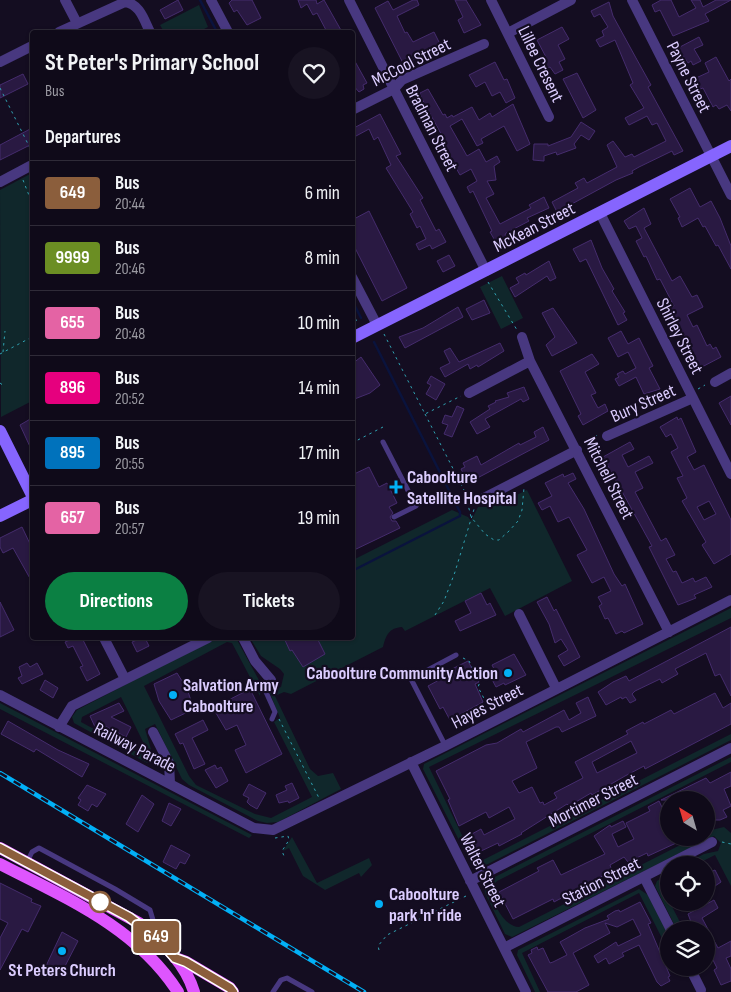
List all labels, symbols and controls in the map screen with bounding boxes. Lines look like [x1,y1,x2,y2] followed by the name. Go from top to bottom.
[513,23,568,106] street label: Lillee Cresent
[368,33,455,91] street label: McCool Street
[662,38,716,117] street label: Payne Street
[288,47,340,99] button: heart
[45,48,259,77] text: St Peter's Primary School
[401,81,463,175] street label: Bradman Street
[45,82,65,101] text: Bus
[45,126,121,149] text: Departures
[115,172,140,195] text: Bus
[60,182,85,203] text: 649
[305,182,340,205] text: 6 min
[115,195,145,214] text: 20:44
[490,198,579,257] street label: McKean Street
[115,237,140,260] text: Bus
[55,247,90,268] text: 9999
[305,247,340,270] text: 8 min
[115,260,145,279] text: 20:46
[652,295,708,378] street label: Shirley Street
[115,302,140,325] text: Bus
[60,312,85,333] text: 655
[298,312,340,335] text: 10 min
[115,325,145,344] text: 20:48
[115,367,140,390] text: Bus
[60,377,85,398] text: 896
[299,377,340,400] text: 14 min
[608,380,679,427] street label: Bury Street
[115,390,145,409] text: 20:52
[115,432,140,455] text: Bus
[579,434,638,523] street label: Mitchell Street
[60,442,85,463] text: 895
[299,442,340,465] text: 17 min
[115,455,144,474] text: 20:55
[407,467,516,509] place label: Caboolture Satellite Hospital
[389,480,403,494] marker: Caboolture Satellite Hospital
[115,497,140,520] text: Bus
[60,507,85,528] text: 657
[298,507,340,530] text: 19 min
[115,520,144,539] text: 20:57
[45,572,188,630] button: Directions
[198,572,340,630] button: Tickets
[306,663,498,684] place label: Caboolture Community Action
[502,667,514,679] marker: Caboolture Community Action
[183,675,279,717] place label: Salvation Army Caboolture
[448,679,527,733] street label: Hayes Street
[167,689,179,701] marker: Salvation Army Caboolture
[90,718,179,777] street label: Railway Parade
[545,769,642,832] street label: Mortimer Street
[660,791,715,846] north arrow
[660,791,715,976] map controls
[455,830,510,911] street label: Walter Street
[559,853,644,910] street label: Station Street
[660,856,715,911] button: locate
[389,884,462,926] place label: Caboolture park 'n' ride
[89,891,111,913] unlabelled marker
[373,898,385,910] marker: Caboolture park 'n' ride
[127,921,185,953] line badge: 649
[660,921,715,976] button: layers
[143,926,169,947] text: 649
[56,945,68,957] marker: St Peters Church
[8,960,116,981] place label: St Peters Church

